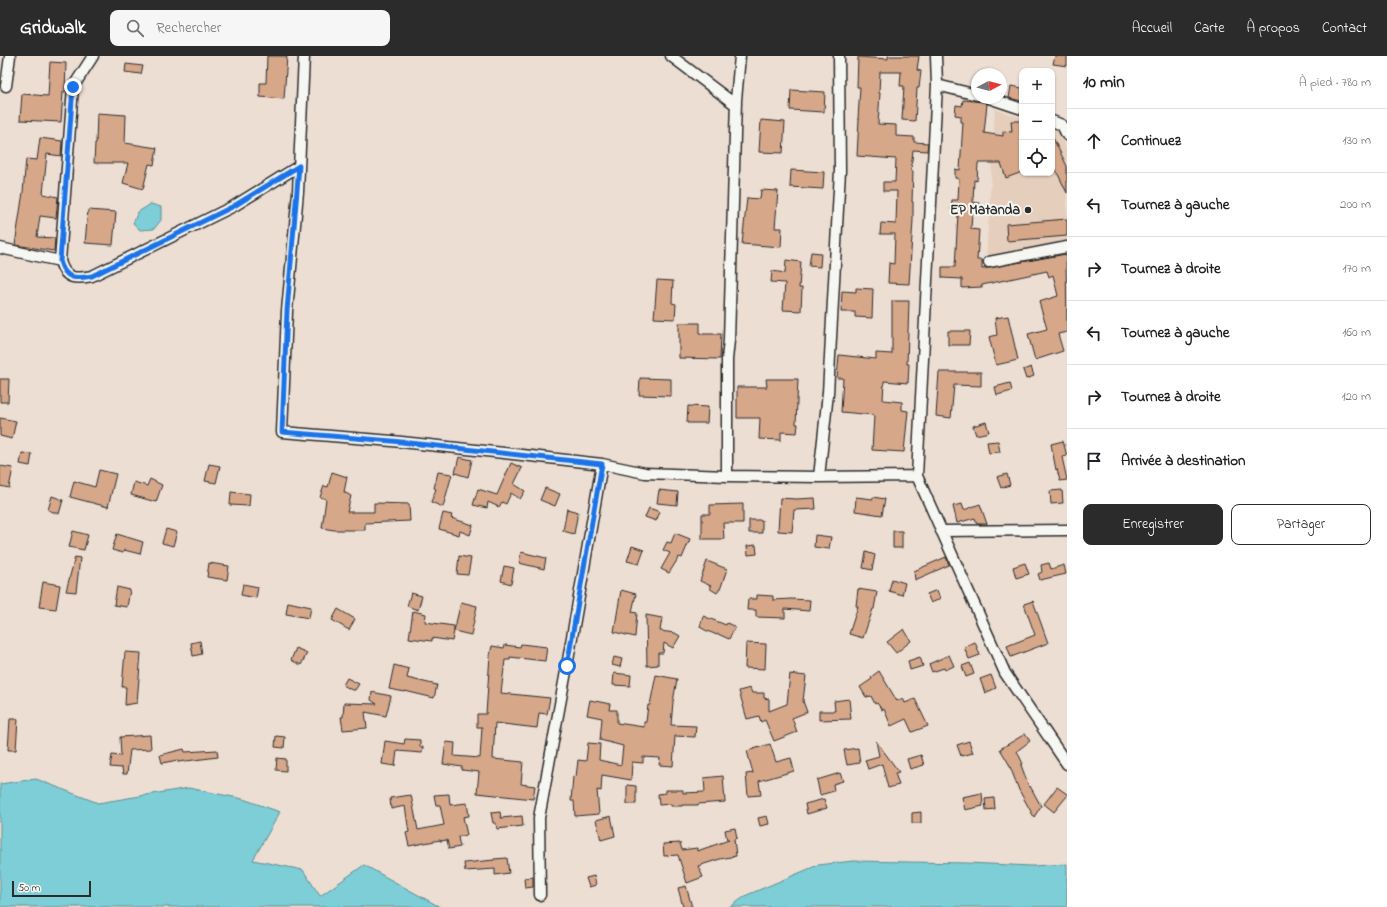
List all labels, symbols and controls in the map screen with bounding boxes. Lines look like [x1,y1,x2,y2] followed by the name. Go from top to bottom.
[110,10,390,46] search box
[20,15,86,42] text: Gridwalk
[124,17,146,39] icon: search
[156,17,221,39] text: Rechercher
[1132,18,1172,39] text: Accueil
[1194,18,1225,39] text: Carte
[1247,18,1300,39] text: À propos
[1322,18,1367,39] text: Contact
[971,68,1007,104] north arrow
[1019,68,1055,176] map controls
[1019,68,1055,104] button: +
[1083,70,1125,95] text: 10 min
[1299,73,1371,92] text: À pied · 780 m
[64,78,82,96] route end
[1019,104,1055,140] button: −
[1083,130,1105,152] icon: ahead
[1121,130,1181,152] text: Continuez
[1343,131,1371,150] text: 130 m
[1019,140,1055,176] button: locate
[1083,194,1105,216] icon: left
[1121,194,1229,216] text: Tournez à gauche
[1340,195,1371,214] text: 200 m
[950,200,1020,221] place label: EP Matanda
[1023,205,1033,215] marker: EP Matanda
[1083,258,1105,280] icon: right
[1121,258,1221,280] text: Tournez à droite
[1343,259,1371,278] text: 170 m
[1083,322,1105,344] icon: left
[1121,322,1229,344] text: Tournez à gauche
[1342,323,1371,342] text: 160 m
[1083,386,1105,408] icon: right
[1121,386,1221,408] text: Tournez à droite
[1341,387,1371,406] text: 120 m
[1083,450,1105,472] icon: arrive
[1121,450,1246,472] text: Arrivée à destination
[1083,504,1223,545] button: Enregistrer
[1231,504,1371,545] button: Partager
[558,657,576,675] route start
[12,879,91,898] scale bar
[18,880,40,896] text: 50 m

